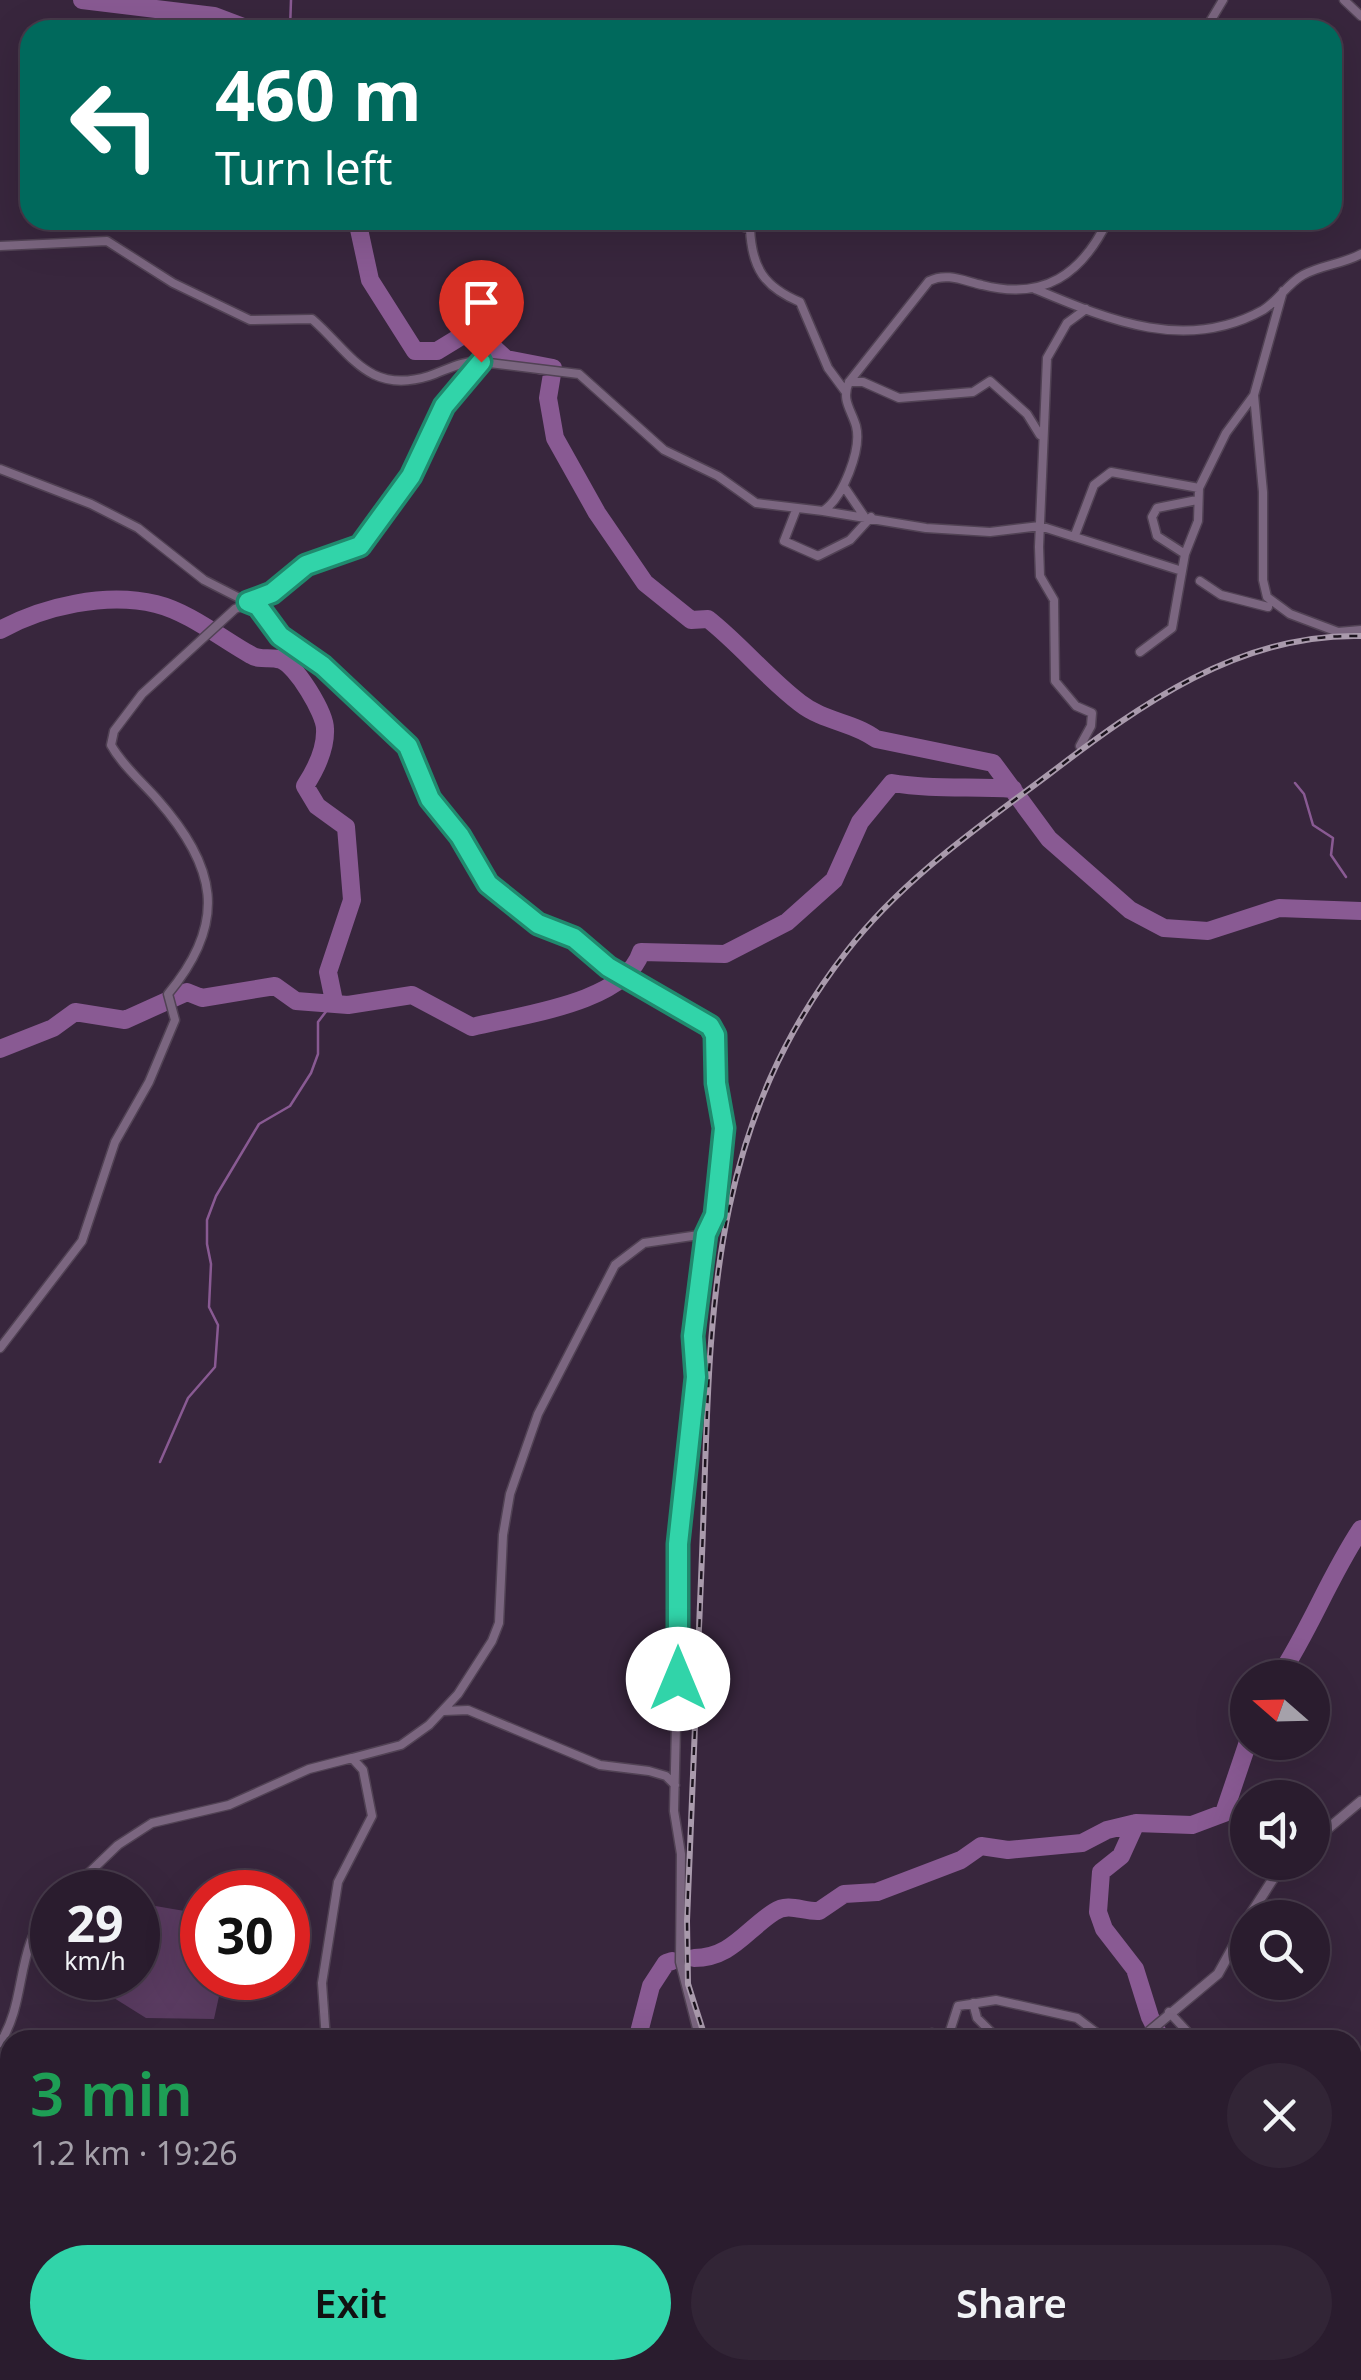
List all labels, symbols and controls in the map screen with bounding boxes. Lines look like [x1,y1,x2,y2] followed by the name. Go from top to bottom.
[215,46,422,142] text: 460 m
[50,60,180,190] icon: left
[215,137,392,198] text: Turn left
[439,260,524,363] pin
[454,275,509,330] icon: arrive
[626,1627,730,1731] position arrow
[1230,1660,1330,1760] north arrow
[1230,1660,1330,2000] map controls
[1230,1780,1330,1880] button: sound
[180,1870,310,2000] speed limit sign: 30
[66,1889,124,1957] text: 29
[1230,1900,1330,2000] button: search
[64,1943,126,1977] text: km/h
[30,2052,193,2134] text: 3 min
[1227,2063,1332,2168] button: close
[30,2131,238,2174] text: 1.2 km · 19:26
[30,2245,671,2360] button: Exit
[691,2245,1332,2360] button: Share

